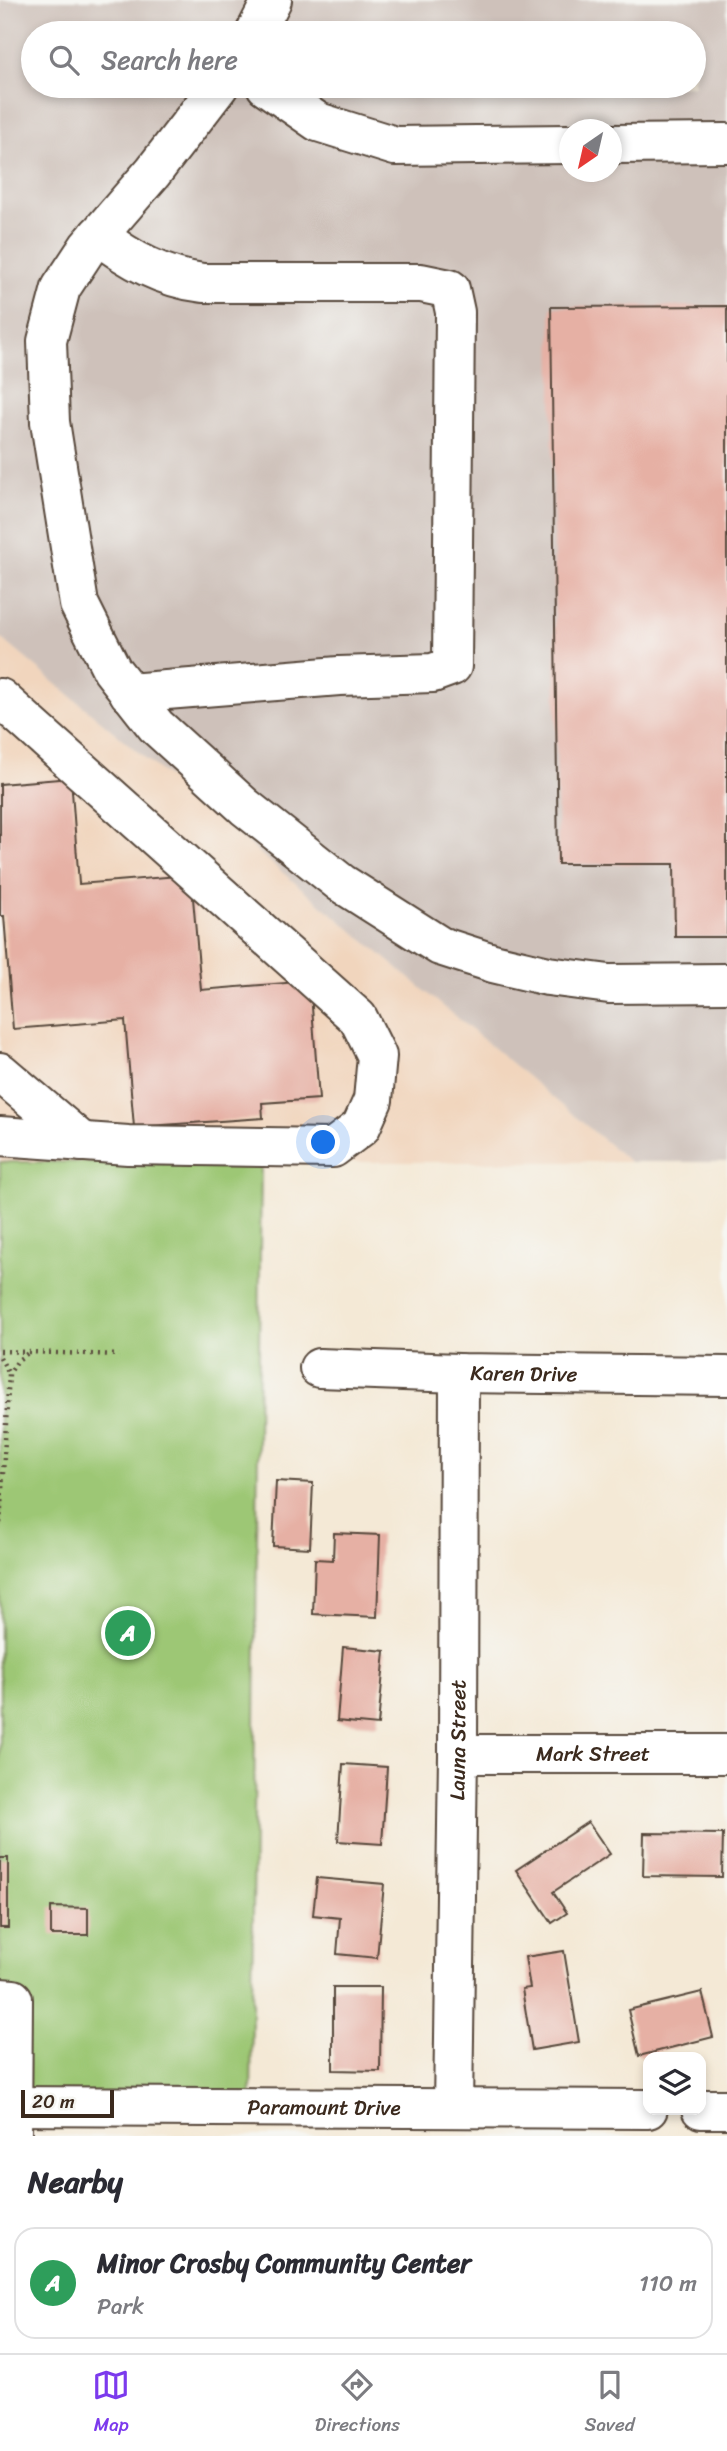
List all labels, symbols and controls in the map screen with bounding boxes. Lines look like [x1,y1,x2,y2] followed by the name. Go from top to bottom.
[21,21,706,98] search box
[101,37,238,83] text: Search here
[45,41,83,79] icon: search
[559,119,622,182] north arrow
[306,1125,340,1159] your location
[470,1354,578,1393] street label: Karen Drive
[105,1607,151,1659] pin: A
[438,1680,477,1801] street label: Launa Street
[536,1735,650,1773] street label: Mark Street
[643,2052,706,2115] map controls
[643,2052,706,2115] button: layers
[32,2085,75,2118] text: 20 m
[21,2087,114,2119] scale bar
[247,2088,401,2127] street label: Paramount Drive
[28,2155,123,2209] text: Nearby
[97,2240,471,2286] text: Minor Crosby Community Center
[45,2263,61,2304] text: A
[639,2263,697,2304] text: 110 m
[97,2286,144,2327] text: Park
[92,2366,130,2441] tab: Map
[315,2366,400,2441] tab: Directions
[585,2366,635,2441] tab: Saved

